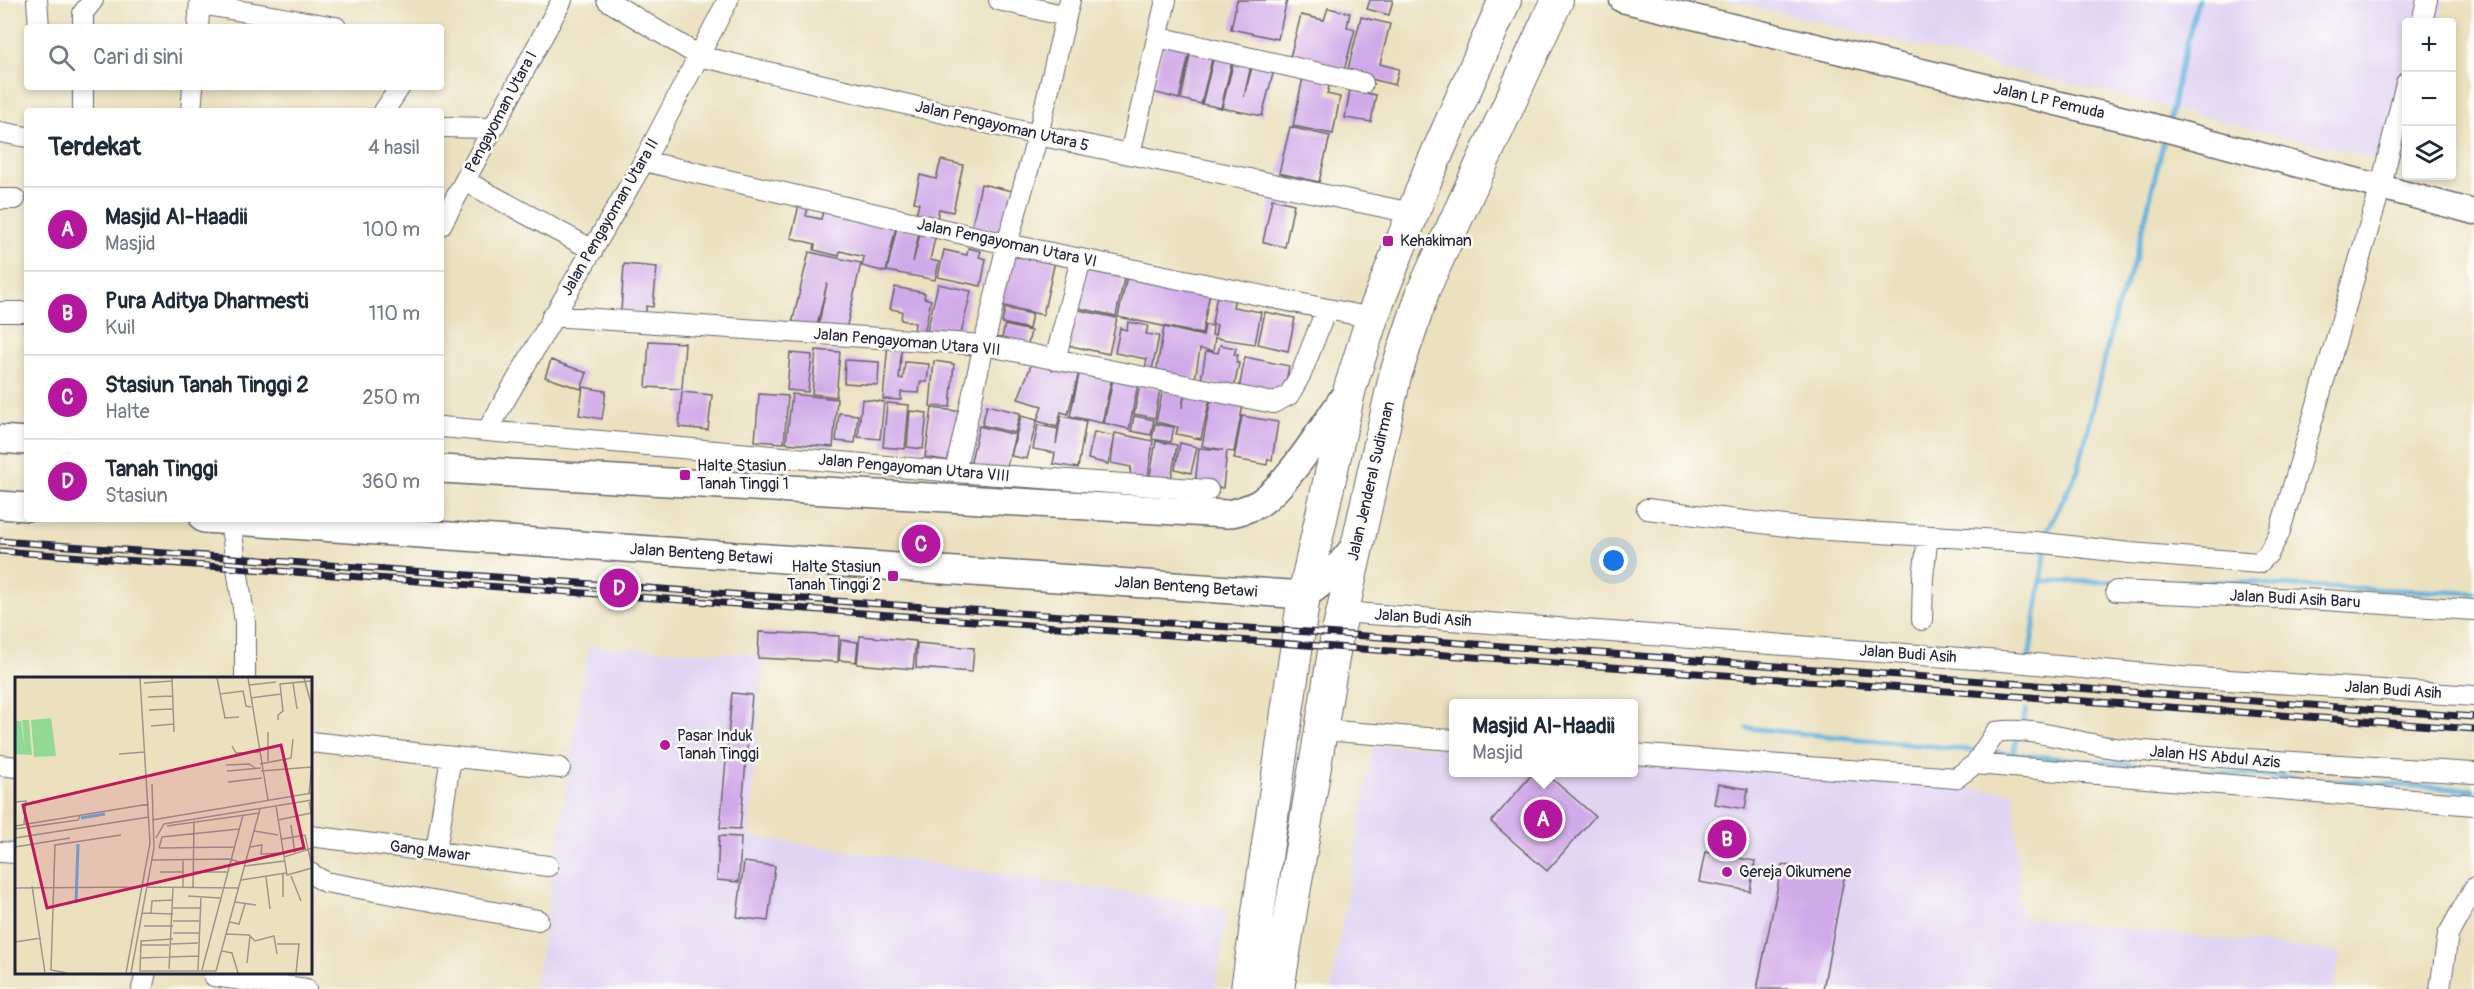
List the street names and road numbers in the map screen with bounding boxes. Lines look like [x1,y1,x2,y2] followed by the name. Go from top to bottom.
[460,48,542,176] street label: Pengayoman Utara I
[1991,78,2107,124] street label: Jalan LP Pemuda
[913,96,1091,156] street label: Jalan Pengayoman Utara 5
[557,135,663,299] street label: Jalan Pengayoman Utara II
[915,214,1099,272] street label: Jalan Pengayoman Utara VI
[813,324,1001,360] street label: Jalan Pengayoman Utara VII
[1343,399,1399,563] street label: Jalan Jenderal Sudirman
[817,450,1011,486] street label: Jalan Pengayoman Utara VIII
[629,539,773,569] street label: Jalan Benteng Betawi
[1114,572,1258,602] street label: Jalan Benteng Betawi
[2229,586,2361,612] street label: Jalan Budi Asih Baru
[1374,605,1472,631] street label: Jalan Budi Asih
[1859,641,1957,667] street label: Jalan Budi Asih
[2344,677,2442,703] street label: Jalan Budi Asih
[2149,741,2281,773] street label: Jalan HS Abdul Azis
[389,836,472,866] street label: Gang Mawar

